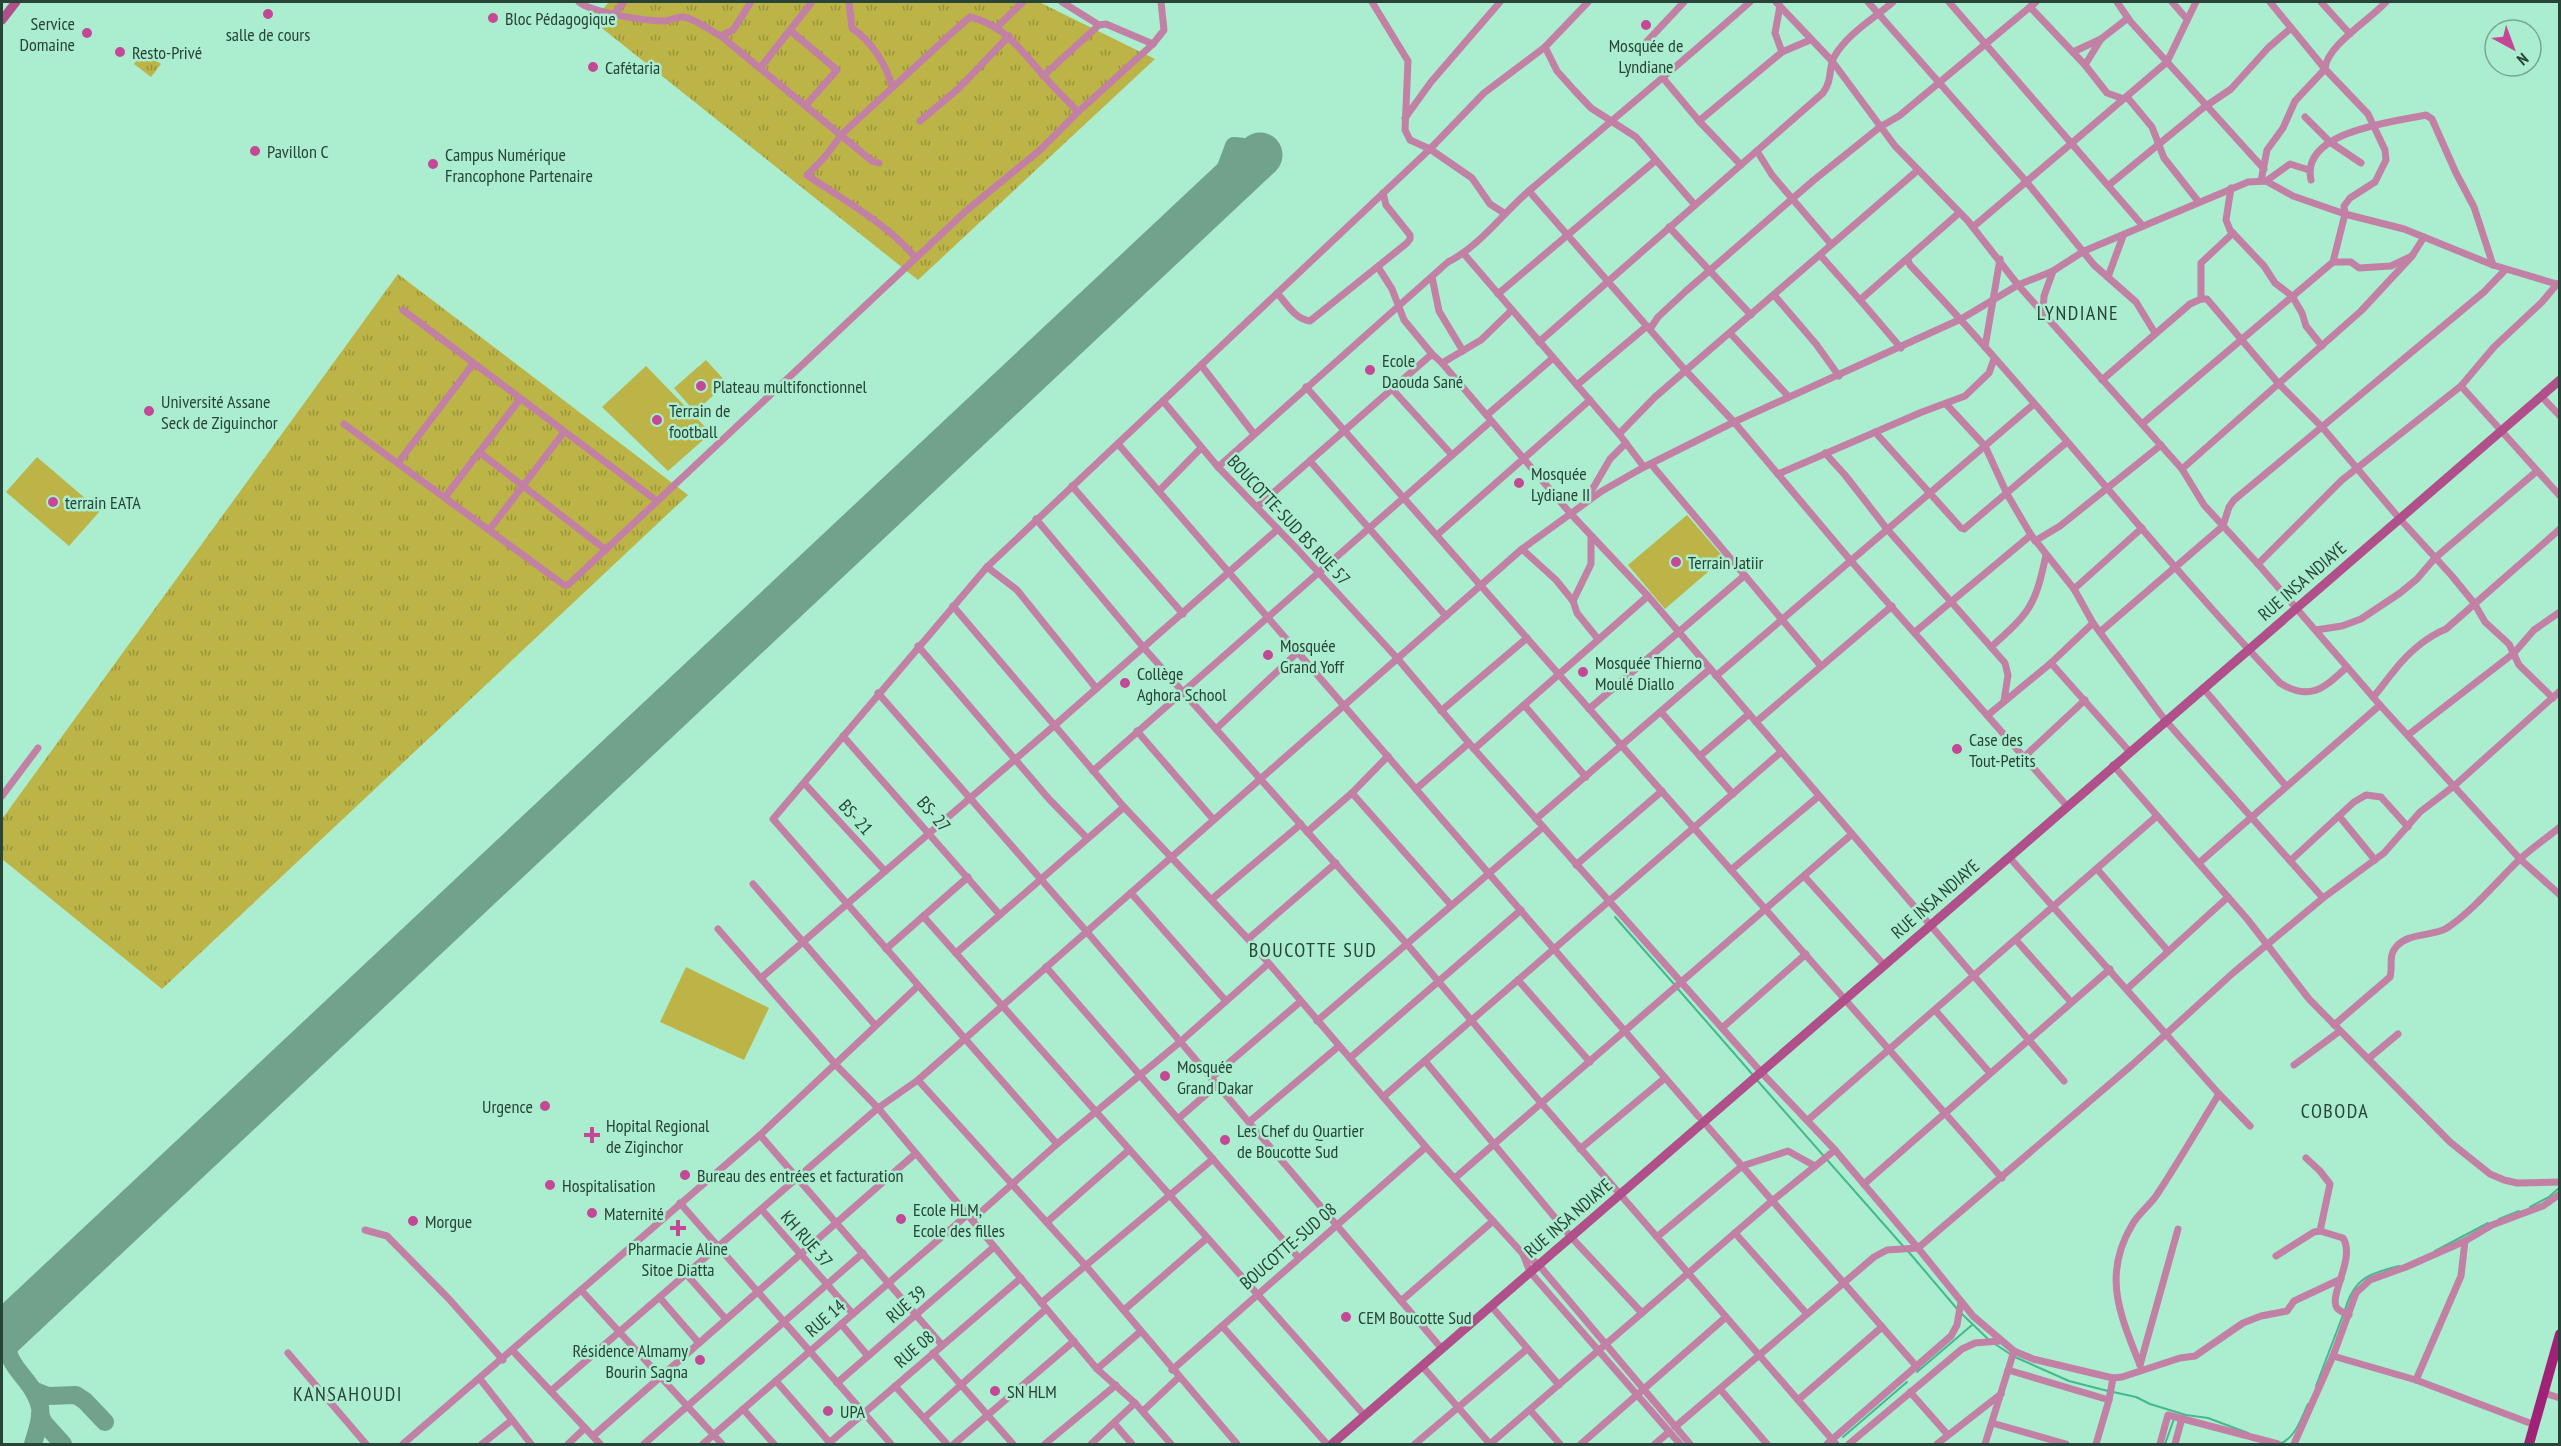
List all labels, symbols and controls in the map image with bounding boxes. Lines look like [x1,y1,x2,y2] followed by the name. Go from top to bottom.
[261,7,275,21] marker: salle de cours
[505,7,616,30] place label: Bloc Pédagogique
[486,11,500,25] marker: Bloc Pédagogique
[20,12,75,56] place label: Service Domaine
[1639,18,1653,32] marker: Mosquée de Lyndiane
[2483,18,2543,78] north arrow
[226,23,310,46] place label: salle de cours
[80,26,94,40] marker: Service Domaine
[1609,34,1683,78] place label: Mosquée de Lyndiane
[132,41,202,64] place label: Resto-Privé
[113,45,127,59] marker: Resto-Privé
[2513,49,2533,70] text: N
[605,56,660,79] place label: Cafétaria
[586,60,600,74] marker: Cafétaria
[267,140,329,163] place label: Pavillon C
[445,143,593,187] place label: Campus Numérique Francophone Partenaire
[248,144,262,158] marker: Pavillon C
[426,157,440,171] marker: Campus Numérique Francophone Partenaire
[2037,300,2119,326] district label: LYNDIANE
[1382,349,1463,393] place label: Ecole Daouda Sané
[1363,363,1377,377] marker: Ecole Daouda Sané
[713,375,868,398] place label: Plateau multifonctionnel
[694,379,708,393] marker: Plateau multifonctionnel
[161,390,278,434] place label: Université Assane Seck de Ziguinchor
[669,399,731,443] place label: Terrain de football
[142,404,156,418] marker: Université Assane Seck de Ziguinchor
[650,413,664,427] marker: Terrain de football
[1223,450,1355,590] street label: BOUCOTTE-SUD BS RUE 57
[1531,462,1590,506] place label: Mosquée Lydiane II
[1512,476,1526,490] marker: Mosquée Lydiane II
[65,491,141,514] place label: terrain EATA
[46,495,60,509] marker: terrain EATA
[2253,536,2351,626] street label: RUE INSA NDIAYE
[1688,551,1764,574] place label: Terrain Jatiir
[1669,555,1683,569] marker: Terrain Jatiir
[1280,634,1345,678] place label: Mosquée Grand Yoff
[1261,648,1275,662] marker: Mosquée Grand Yoff
[1595,651,1702,695] place label: Mosquée Thierno Moulé Diallo
[1137,662,1227,706] place label: Collège Aghora School
[1576,665,1590,679] marker: Mosquée Thierno Moulé Diallo
[1118,676,1132,690] marker: Collège Aghora School
[1969,728,2035,772] place label: Case des Tout-Petits
[1950,742,1964,756] marker: Case des Tout-Petits
[912,791,956,837] street label: BS- 27
[834,794,878,840] street label: BS- 21
[1886,854,1984,944] street label: RUE INSA NDIAYE
[1249,937,1377,963] district label: BOUCOTTE SUD
[1177,1055,1253,1099] place label: Mosquée Grand Dakar
[1158,1069,1172,1083] marker: Mosquée Grand Dakar
[482,1095,533,1118] place label: Urgence
[2301,1098,2369,1124] district label: COBODA
[538,1099,552,1113] marker: Urgence
[606,1114,710,1158] place label: Hopital Regional de Ziginchor
[1237,1119,1364,1163] place label: Les Chef du Quartier de Boucotte Sud
[583,1126,601,1144] marker: Hopital Regional de Ziginchor
[1218,1133,1232,1147] marker: Les Chef du Quartier de Boucotte Sud
[697,1164,903,1187] place label: Bureau des entrées et facturation
[678,1168,692,1182] marker: Bureau des entrées et facturation
[1519,1173,1617,1263] street label: RUE INSA NDIAYE
[562,1174,655,1197] place label: Hospitalisation
[543,1178,557,1192] marker: Hospitalisation
[913,1198,1005,1242] place label: Ecole HLM, Ecole des filles
[1235,1198,1341,1294] street label: BOUCOTTE-SUD 08
[604,1202,664,1225] place label: Maternité
[585,1206,599,1220] marker: Maternité
[776,1206,838,1272] street label: KH RUE 37
[425,1210,472,1233] place label: Morgue
[894,1212,908,1226] marker: Ecole HLM, Ecole des filles
[406,1214,420,1228] marker: Morgue
[671,1221,685,1235] marker: Pharmacie Aline Sitoe Diatta
[628,1237,728,1281] place label: Pharmacie Aline Sitoe Diatta
[881,1280,931,1328] street label: RUE 39
[800,1294,850,1342] street label: RUE 14
[1358,1306,1472,1329] place label: CEM Boucotte Sud
[1339,1310,1353,1324] marker: CEM Boucotte Sud
[889,1325,939,1373] street label: RUE 08
[573,1339,688,1383] place label: Résidence Almamy Bourin Sagna
[693,1353,707,1367] marker: Résidence Almamy Bourin Sagna
[1007,1380,1057,1403] place label: SN HLM
[293,1381,403,1407] district label: KANSAHOUDI
[988,1384,1002,1398] marker: SN HLM
[840,1400,866,1423] place label: UPA
[821,1404,835,1418] marker: UPA

